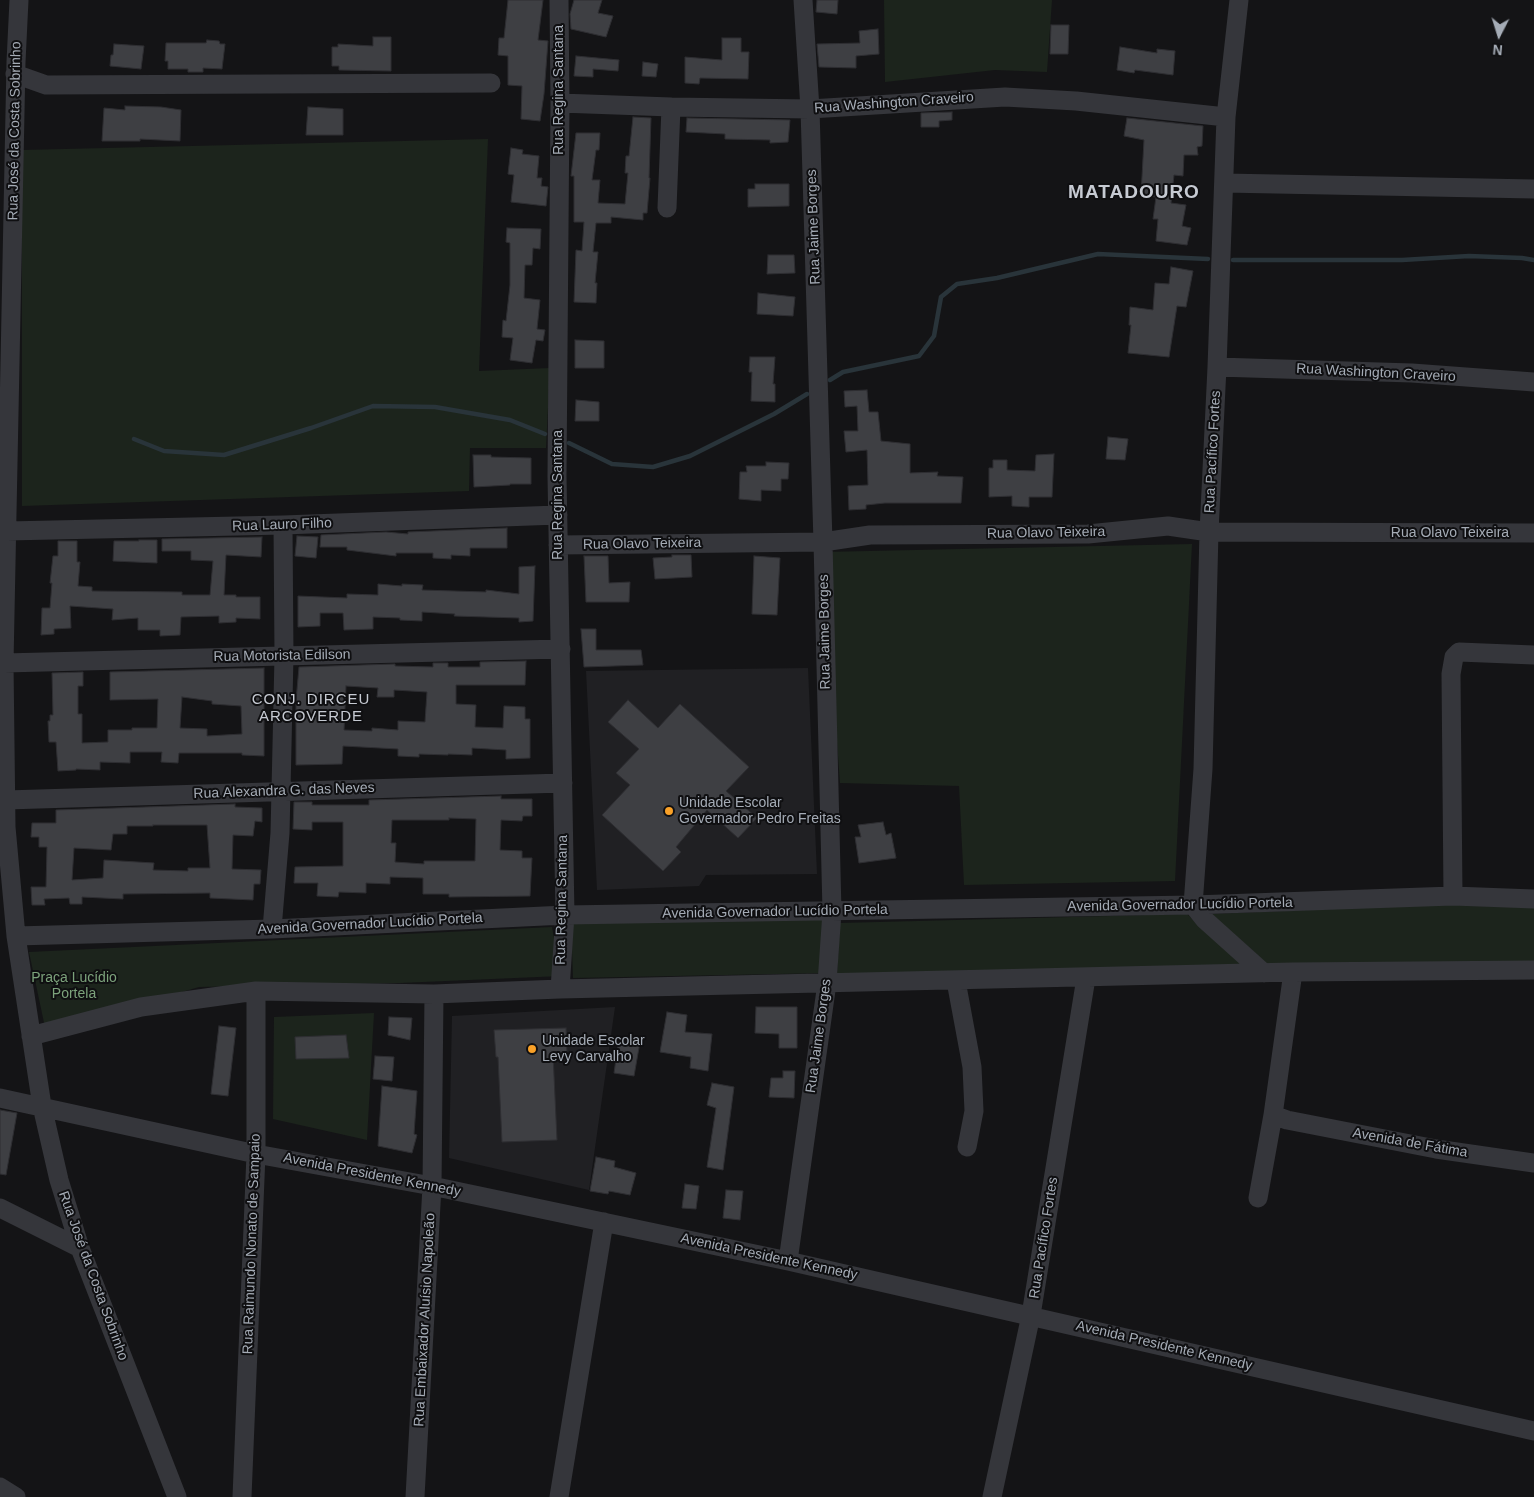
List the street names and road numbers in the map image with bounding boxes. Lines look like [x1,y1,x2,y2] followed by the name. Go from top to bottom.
[551,25,567,155] street label: Rua Regina Santana
[5,41,25,221] street label: Rua José da Costa Sobrinho
[814,89,974,117] street label: Rua Washington Craveiro
[804,169,824,285] street label: Rua Jaime Borges
[1296,360,1456,386] street label: Rua Washington Craveiro
[1201,390,1225,514] street label: Rua Pacífico Fortes
[550,430,566,560] street label: Rua Regina Santana
[232,515,332,535] street label: Rua Lauro Filho
[987,524,1105,542] street label: Rua Olavo Teixeira
[1391,525,1509,541] street label: Rua Olavo Teixeira
[583,535,701,553] street label: Rua Olavo Teixeira
[816,574,834,690] street label: Rua Jaime Borges
[213,646,351,666] street label: Rua Motorista Edilson
[193,779,375,803] street label: Rua Alexandra G. das Neves
[552,835,572,965] street label: Rua Regina Santana
[1067,895,1293,915] street label: Avenida Governador Lucídio Portela
[662,902,888,922] street label: Avenida Governador Lucídio Portela
[257,910,483,938] street label: Avenida Governador Lucídio Portela
[803,978,835,1094] street label: Rua Jaime Borges
[1351,1125,1469,1161] street label: Avenida de Fátima
[240,1133,264,1355] street label: Rua Raimundo Nonato de Sampaio
[282,1150,462,1200] street label: Avenida Presidente Kennedy
[1026,1176,1062,1300] street label: Rua Pacífico Fortes
[54,1189,132,1363] street label: Rua José da Costa Sobrinho
[411,1213,439,1427] street label: Rua Embaixador Aluísio Napoleão
[679,1230,859,1284] street label: Avenida Presidente Kennedy
[1074,1318,1254,1374] street label: Avenida Presidente Kennedy

